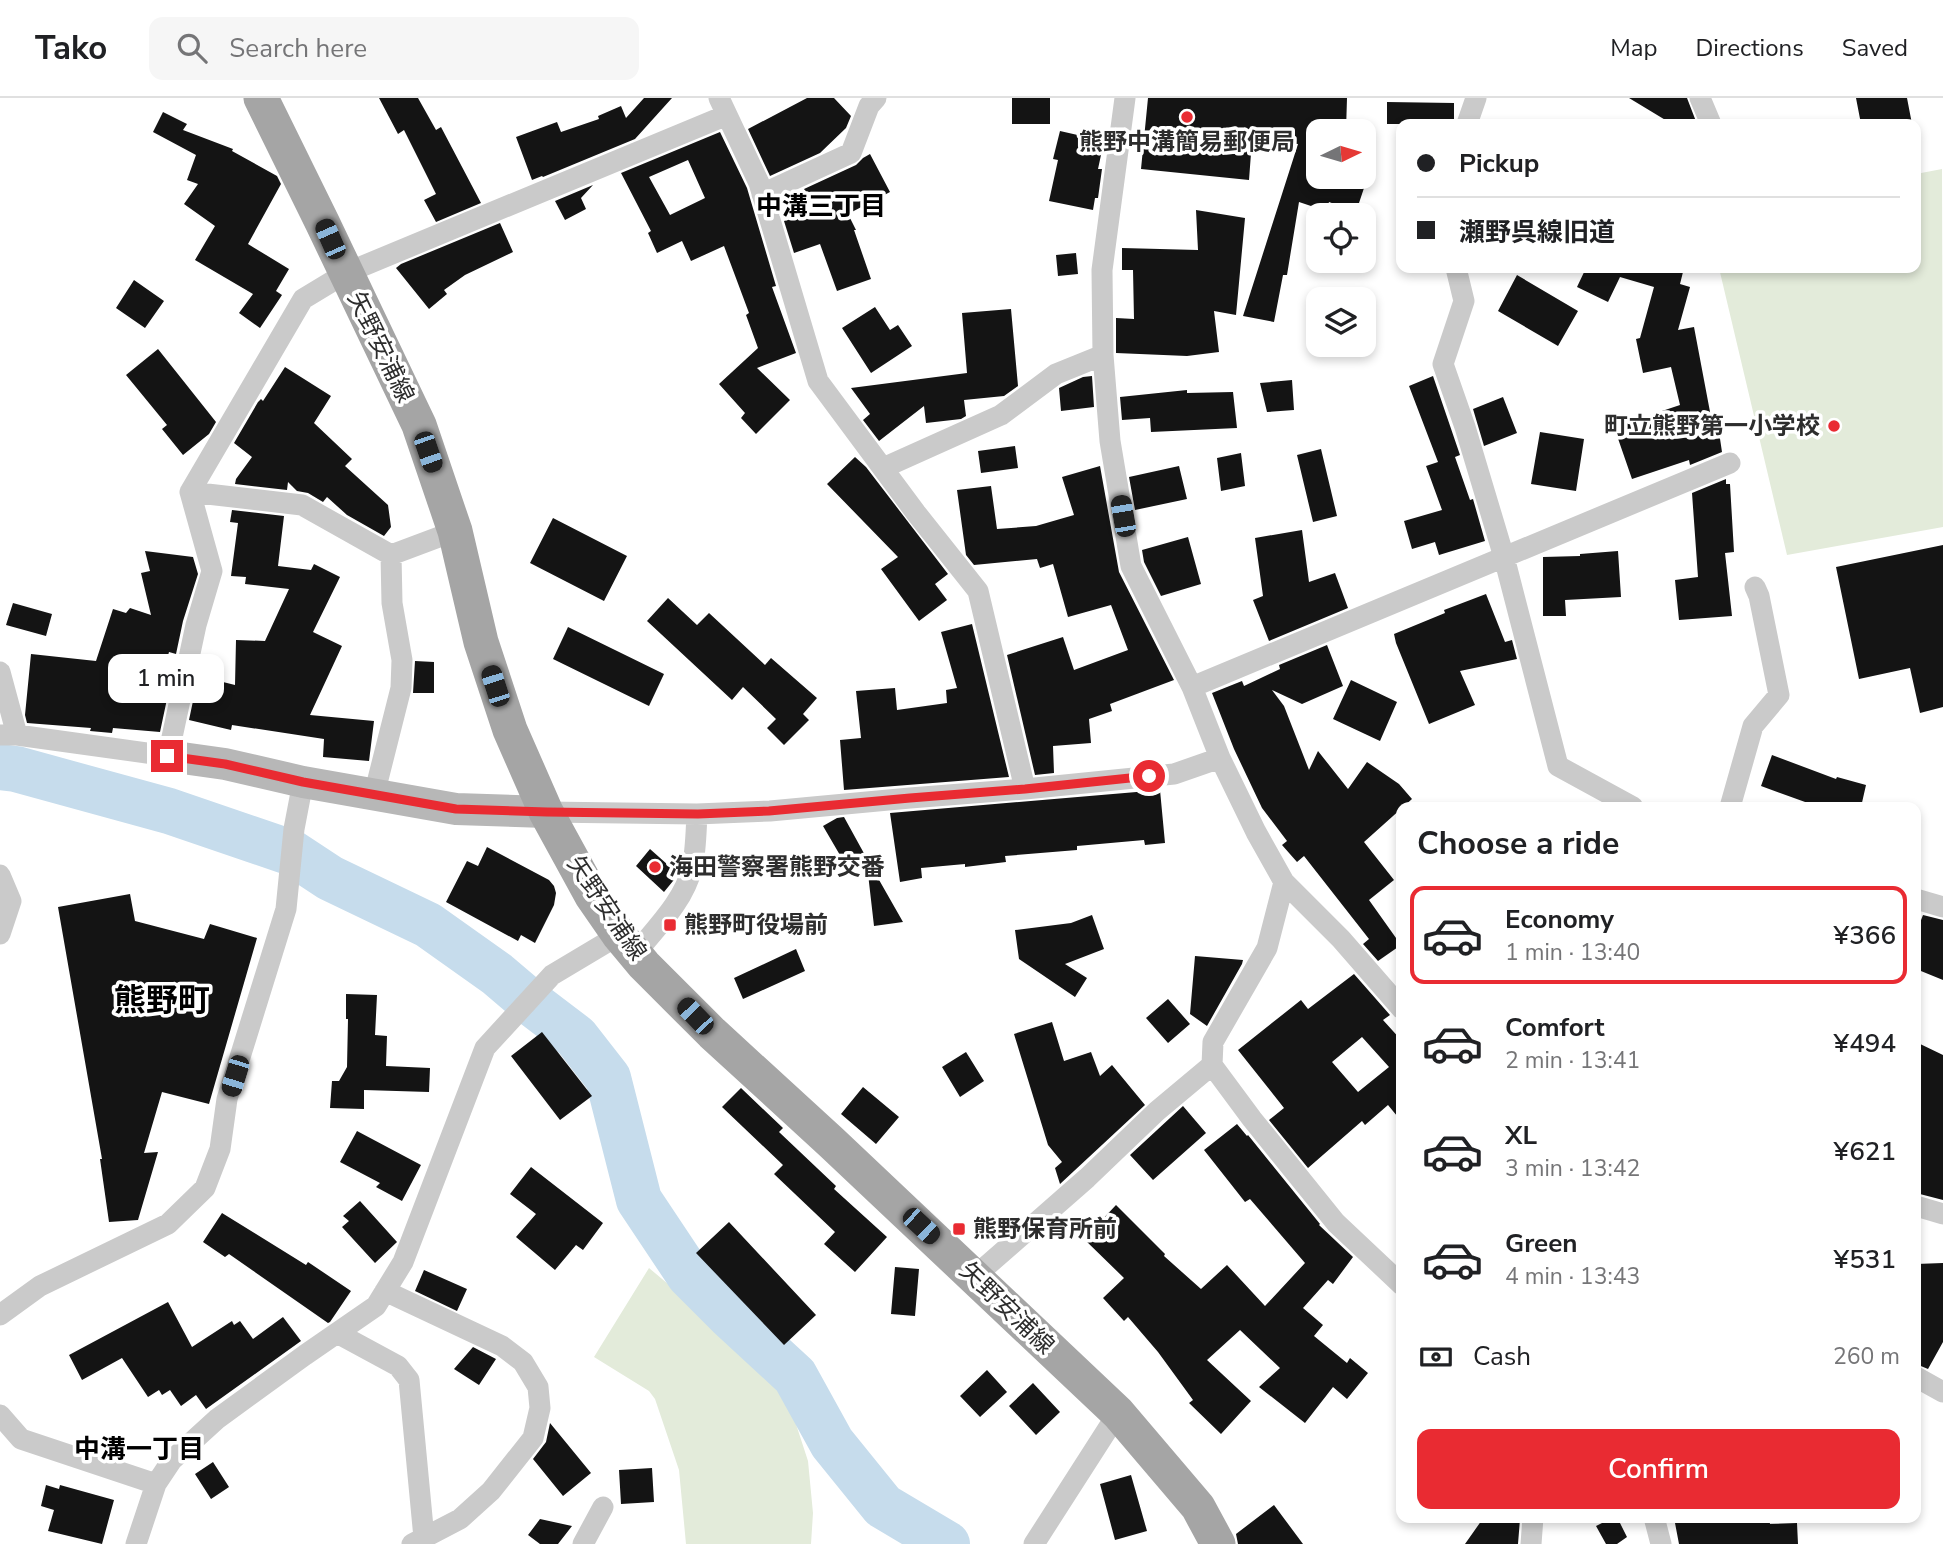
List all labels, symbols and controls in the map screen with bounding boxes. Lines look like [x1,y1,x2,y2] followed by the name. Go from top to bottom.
[149,17,639,80] search box
[35,26,107,71] text: Tako
[173,29,211,67] icon: search
[229,31,367,66] text: Search here
[1610,32,1657,64] text: Map
[1695,32,1804,64] text: Directions
[1842,32,1908,64] text: Saved
[1179,109,1195,125] marker: 熊野中溝簡易郵便局
[1306,119,1376,189] north arrow
[1306,119,1376,357] map controls
[1079,126,1295,158] place label: 熊野中溝簡易郵便局
[1459,146,1539,181] text: Pickup
[756,189,886,224] district label: 中溝三丁目
[1306,203,1376,273] button: locate
[1459,215,1615,250] text: 瀬野呉線旧道
[312,216,349,262] car
[340,286,422,408] street label: 矢野安浦線
[1306,287,1376,357] button: layers
[1604,410,1820,442] place label: 町立熊野第一小学校
[1826,418,1842,434] marker: 町立熊野第一小学校
[412,429,445,475] car
[1110,493,1137,539] car
[109,654,225,704] callout: 1 min
[137,663,195,694] text: 1 min
[479,663,512,709] car
[151,740,183,772] route end
[1133,760,1165,792] route start
[1417,822,1619,865] text: Choose a ride
[560,849,654,967] street label: 矢野安浦線
[669,851,885,883] place label: 海田警察署熊野交番
[647,859,663,875] marker: 海田警察署熊野交番
[1505,902,1614,937] text: Economy
[1421,904,1484,967] icon: car
[684,909,828,941] place label: 熊野町役場前
[662,917,678,933] marker: 熊野町役場前
[1834,918,1896,953] text: ¥366
[1505,937,1640,968] text: 1 min · 13:40
[114,979,210,1022] district label: 熊野町
[673,994,718,1038] car
[1505,1010,1605,1045] text: Comfort
[1421,1012,1484,1075] icon: car
[1834,1026,1896,1061] text: ¥494
[1505,1045,1640,1076] text: 2 min · 13:41
[219,1053,252,1099] car
[1505,1118,1537,1153] text: XL
[1421,1120,1484,1183] icon: car
[1834,1134,1896,1169] text: ¥621
[1505,1153,1640,1184] text: 3 min · 13:42
[899,1204,944,1248] car
[973,1213,1117,1245] place label: 熊野保育所前
[951,1221,967,1237] marker: 熊野保育所前
[1505,1226,1578,1261] text: Green
[1421,1228,1484,1291] icon: car
[1834,1242,1896,1277] text: ¥531
[953,1255,1061,1361] street label: 矢野安浦線
[1505,1261,1640,1292] text: 4 min · 13:43
[1417,1338,1455,1376] icon: cash
[1473,1339,1531,1374] text: Cash
[1833,1341,1900,1372] text: 260 m
[1417,1429,1900,1509] button: Confirm
[74,1432,204,1467] district label: 中溝一丁目

